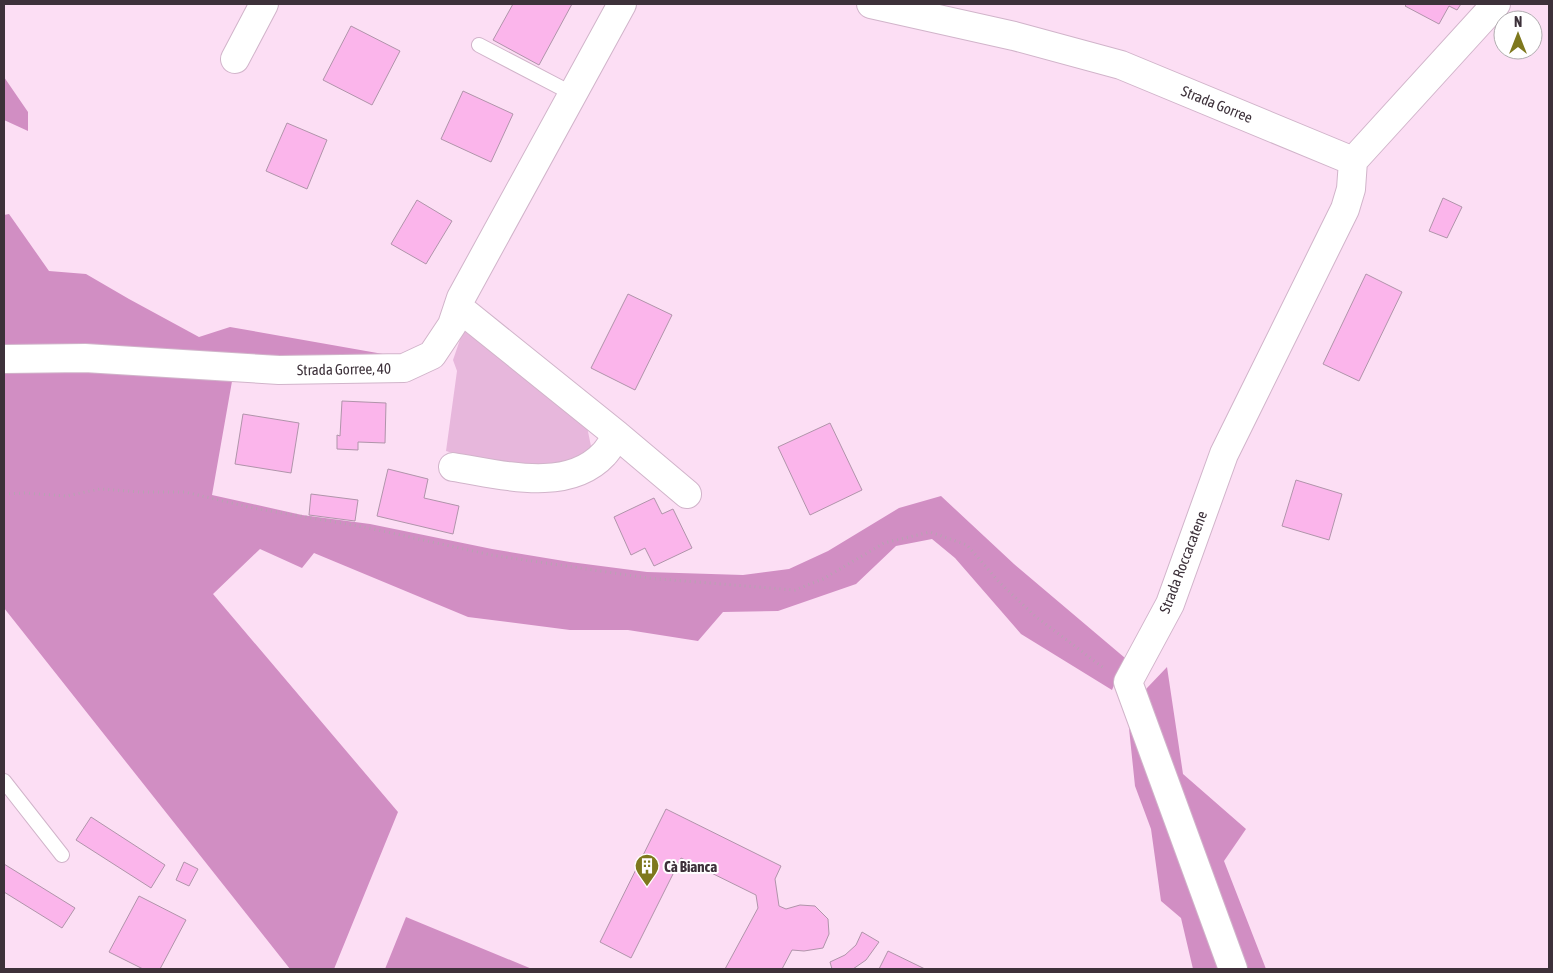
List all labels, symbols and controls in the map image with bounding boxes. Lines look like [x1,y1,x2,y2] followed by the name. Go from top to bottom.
[1493,10,1543,60] north arrow
[1514,14,1522,30] text: N
[1179,82,1255,126] street label: Strada Gorree
[297,360,391,378] street label: Strada Gorree, 40
[1156,508,1210,615] street label: Strada Roccacatene
[634,853,660,887] building icon: Cà Bianca
[664,858,717,875] place label: Cà Bianca

